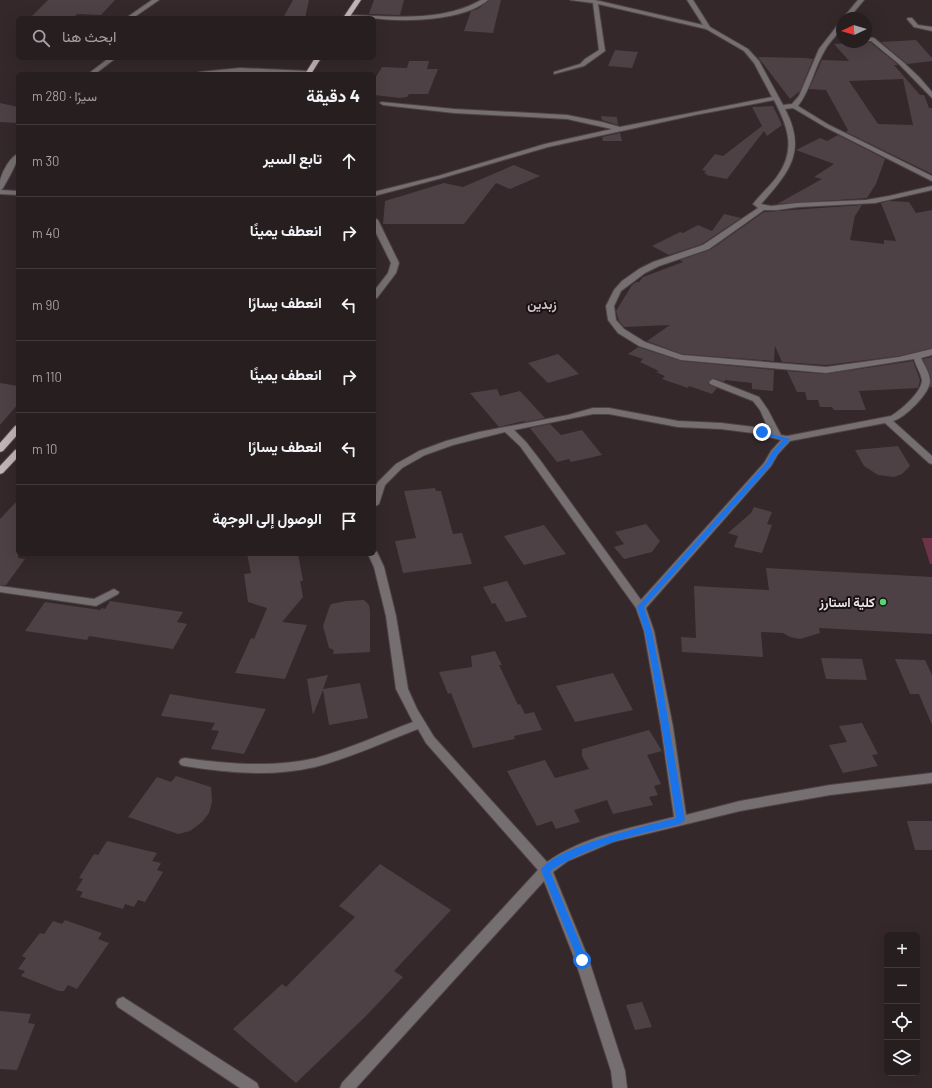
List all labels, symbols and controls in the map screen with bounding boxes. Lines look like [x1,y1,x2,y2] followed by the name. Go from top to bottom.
[836,12,872,48] north arrow
[16,16,376,60] search box
[30,27,52,49] icon: search
[62,27,116,45] text: ابحث هنا
[306,85,360,105] text: 4 دقيقة
[32,88,97,104] text: سيرًا · 280 m
[263,149,322,167] text: تابع السير
[338,150,360,172] icon: ahead
[32,153,59,169] text: 30 m
[250,221,322,239] text: انعطف يمينًا
[338,222,360,244] icon: right
[32,225,60,241] text: 40 m
[248,293,322,311] text: انعطف يسارًا
[338,294,360,316] icon: left
[527,296,557,313] district label: زبدين
[32,297,60,313] text: 90 m
[250,365,322,383] text: انعطف يمينًا
[338,366,360,388] icon: right
[32,369,62,385] text: 110 m
[753,423,771,441] route end
[248,437,322,455] text: انعطف يسارًا
[338,438,360,460] icon: left
[32,441,57,457] text: 10 m
[212,509,322,527] text: الوصول إلى الوجهة
[338,510,360,532] icon: arrive
[818,594,875,611] place label: كلية استارز
[878,597,888,607] marker: كلية استارز
[884,932,920,1076] map controls
[884,932,920,968] button: +
[573,951,591,969] route start
[884,968,920,1004] button: −
[884,1004,920,1040] button: locate
[884,1040,920,1076] button: layers

